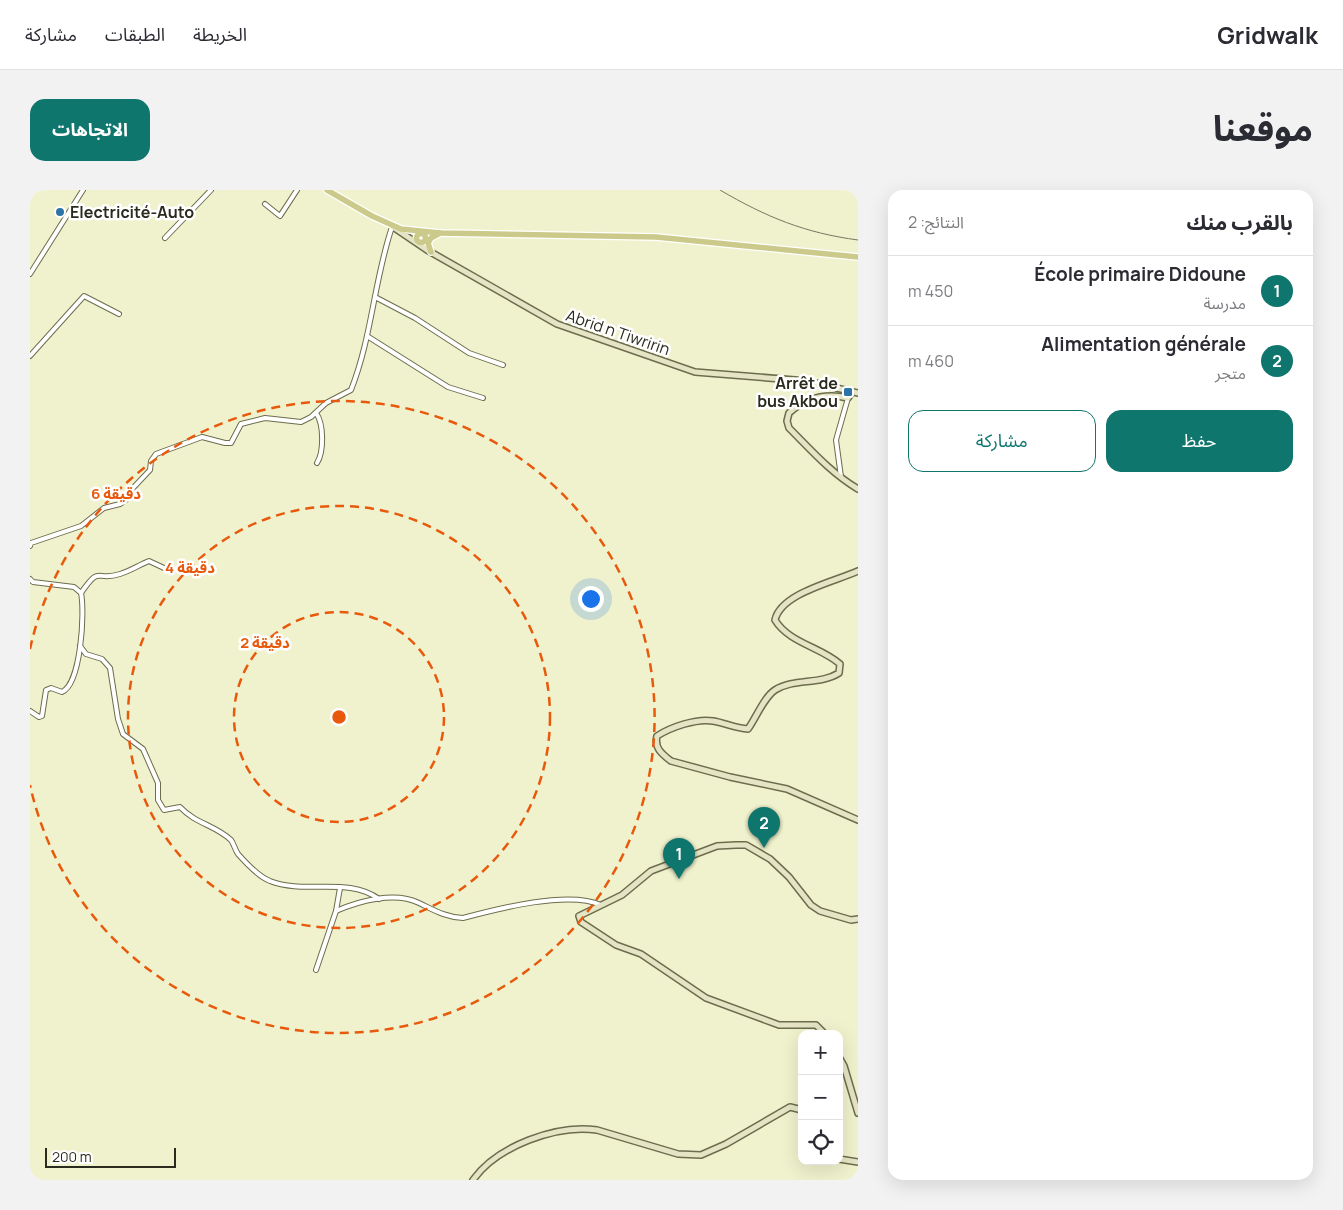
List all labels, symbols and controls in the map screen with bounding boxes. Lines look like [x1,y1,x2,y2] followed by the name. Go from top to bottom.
[1217,18,1318,51] text: Gridwalk
[25,22,77,46] text: مشاركة
[105,22,165,46] text: الطبقات
[193,22,247,46] text: الخريطة
[30,99,150,161] button: الاتجاهات
[1213,104,1313,152] text: موقعنا
[70,201,194,223] place label: Electricité-Auto
[54,206,66,218] marker: Electricité-Auto
[1186,208,1293,236] text: بالقرب منك
[908,211,964,233] text: النتائج: 2
[1034,261,1246,287] text: École primaire Didoune
[908,280,953,302] text: 450 m
[1274,280,1281,302] text: 1
[1203,292,1246,314] text: مدرسة
[563,304,673,360] street label: Abrid n Tiwririn
[1041,331,1246,357] text: Alimentation générale
[908,350,954,372] text: 460 m
[1272,350,1282,372] text: 2
[1215,362,1246,384] text: متجر
[757,372,838,412] place label: Arrêt de bus Akbou
[842,386,854,398] marker: Arrêt de bus Akbou
[908,410,1096,472] button: مشاركة
[1106,410,1293,472] button: حفظ
[91,483,141,504] text: 6 دقيقة
[165,557,215,578] text: 4 دقيقة
[578,586,604,612] your location
[240,632,290,653] text: 2 دقيقة
[330,708,348,726] centre of rings
[748,807,780,848] pin: 2
[663,838,695,879] pin: 1
[798,1030,843,1165] map controls
[798,1030,843,1075] button: +
[798,1075,843,1120] button: −
[798,1120,843,1165] button: locate
[45,1145,176,1168] scale bar
[52,1147,92,1166] text: 200 m

